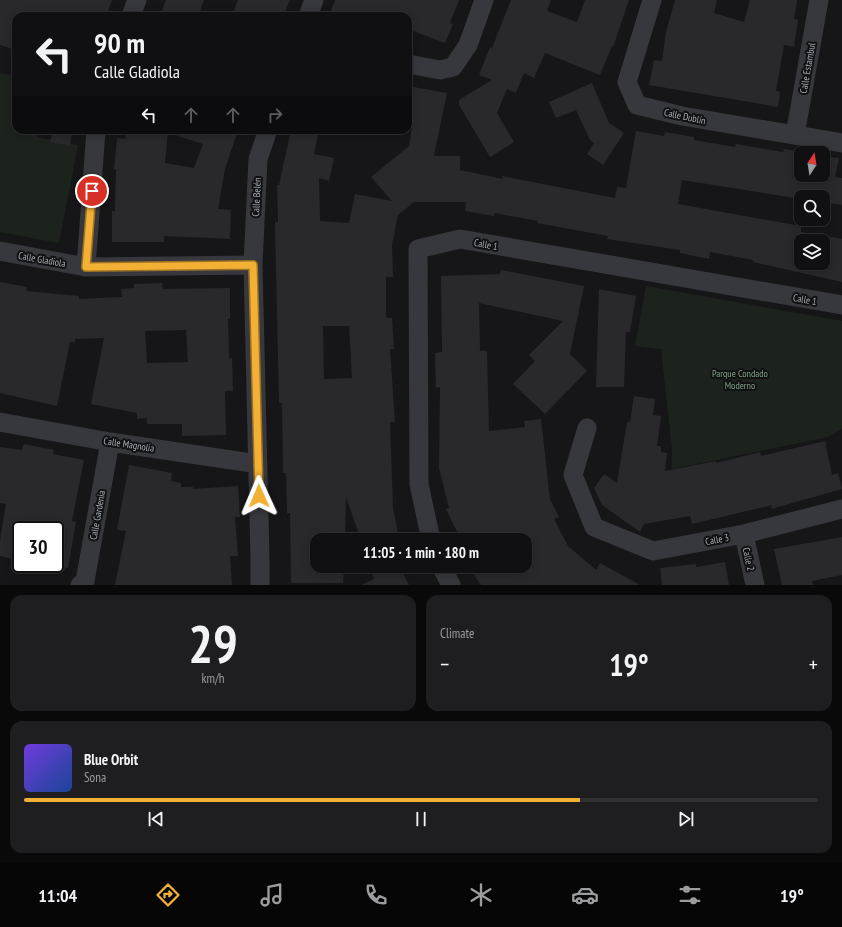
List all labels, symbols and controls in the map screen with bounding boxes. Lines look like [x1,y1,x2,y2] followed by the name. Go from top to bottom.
[94,24,145,61] text: 90 m
[28,28,80,80] icon: left
[797,41,818,94] street label: Calle Estambul
[94,60,180,83] text: Calle Gladiola
[138,104,160,126] icon: left
[180,104,202,126] icon: ahead
[222,104,244,126] icon: ahead
[264,104,286,126] icon: right
[663,106,707,127] street label: Calle Dublín
[794,146,830,182] north arrow
[794,146,830,270] map controls
[75,174,109,208] pin
[249,177,264,217] street label: Calle Belén
[81,180,103,202] icon: arrive
[794,190,830,226] button: search
[794,234,830,270] button: layers
[473,236,499,253] street label: Calle 1
[17,249,67,270] street label: Calle Gladiola
[792,291,818,308] street label: Calle 1
[712,367,768,392] park label: Parque Condado Moderno
[103,434,155,455] street label: Calle Magnolia
[238,475,280,517] position arrow
[87,489,108,541] street label: Calle Gardenia
[12,521,64,573] speed limit sign: 30
[704,531,730,548] street label: Calle 3
[363,543,479,562] text: 11:05 · 1 min · 180 m
[740,546,757,572] street label: Calle 2
[188,610,238,677] text: 29
[440,625,474,642] text: Climate
[609,645,649,684] text: 19°
[440,650,449,678] text: −
[809,650,818,678] text: +
[201,670,225,687] text: km/h
[84,750,138,769] text: Blue Orbit
[84,769,106,786] text: Sona
[145,808,167,830] icon: previous
[410,808,432,830] icon: pause
[675,808,697,830] icon: next
[154,881,182,909] icon: directions
[258,881,286,909] icon: music
[362,881,390,909] icon: phone
[467,881,495,909] icon: climate
[571,881,599,909] icon: car
[676,881,704,909] icon: filters
[38,884,77,907] text: 11:04
[780,884,804,907] text: 19°

